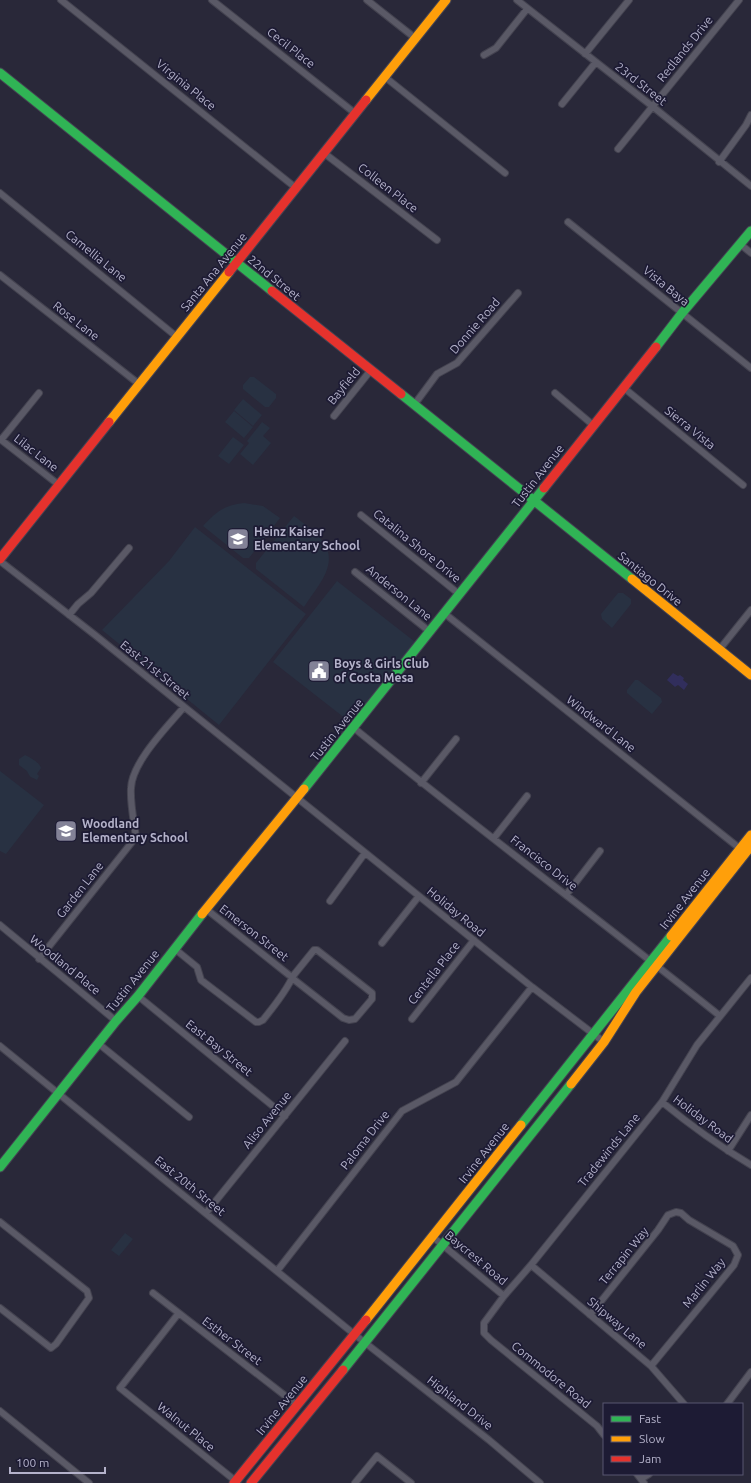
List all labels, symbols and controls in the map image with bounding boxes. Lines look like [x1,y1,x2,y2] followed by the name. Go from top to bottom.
[654,13,715,84] street label: Redlands Drive
[265,25,318,70] street label: Cecil Place
[154,57,219,113] street label: Virginia Place
[613,60,670,108] street label: 23rd Street
[356,160,421,215] street label: Colleen Place
[63,227,129,284] street label: Camellia Lane
[178,230,249,313] street label: Santa Ana Avenue
[245,253,303,303] street label: 22nd Street
[641,263,692,308] street label: Vista Baya
[447,295,502,356] street label: Donnie Road
[51,299,102,343] street label: Rose Lane
[325,365,362,407] street label: Bayfield
[663,403,718,452] street label: Sierra Vista
[12,431,61,474] street label: Lilac Lane
[509,442,566,510] street label: Tustin Avenue
[371,506,464,585] street label: Catalina Shore Drive
[254,525,360,552] place label: Heinz Kaiser Elementary School
[225,526,251,552] school or university icon: Heinz Kaiser Elementary School
[616,549,685,608] street label: Santiago Drive
[364,562,435,623] street label: Anderson Lane
[118,638,193,702] street label: East 21st Street
[334,657,429,684] place label: Boys & Girls Club of Costa Mesa
[306,658,332,684] public building icon: Boys & Girls Club of Costa Mesa
[564,693,638,754] street label: Windward Lane
[308,696,366,763] street label: Tustin Avenue
[82,817,188,844] place label: Woodland Elementary School
[53,818,79,844] school or university icon: Woodland Elementary School
[508,833,580,893] street label: Francisco Drive
[54,859,106,920] street label: Garden Lane
[657,866,712,932] street label: Irvine Avenue
[425,884,488,939] street label: Holiday Road
[217,902,291,964] street label: Emerson Street
[28,932,103,997] street label: Woodland Place
[405,939,462,1007] street label: Centella Place
[104,947,162,1014] street label: Tustin Avenue
[184,1017,255,1078] street label: East Bay Street
[240,1089,293,1151] street label: Aliso Avenue
[671,1092,735,1145] street label: Holiday Road
[338,1108,392,1172] street label: Paloma Drive
[575,1110,642,1189] street label: Tradewinds Lane
[456,1120,511,1186] street label: Irvine Avenue
[152,1153,228,1218] street label: East 20th Street
[596,1224,651,1287] street label: Terrapin Way
[443,1228,510,1287] street label: Baycrest Road
[680,1255,728,1310] street label: Marlin Way
[585,1294,649,1351] street label: Shipway Lane
[200,1314,265,1367] street label: Esther Street
[509,1339,593,1410] street label: Commodore Road
[253,1372,310,1437] street label: Irvine Avenue
[425,1373,496,1432] street label: Highland Drive
[155,1400,218,1454] street label: Walnut Place
[603,1403,743,1475] legend
[639,1412,661,1425] text: Fast
[639,1432,665,1445] text: Slow
[10,1449,105,1475] scale bar
[639,1452,661,1465] text: Jam
[16,1456,49,1469] text: 100 m

